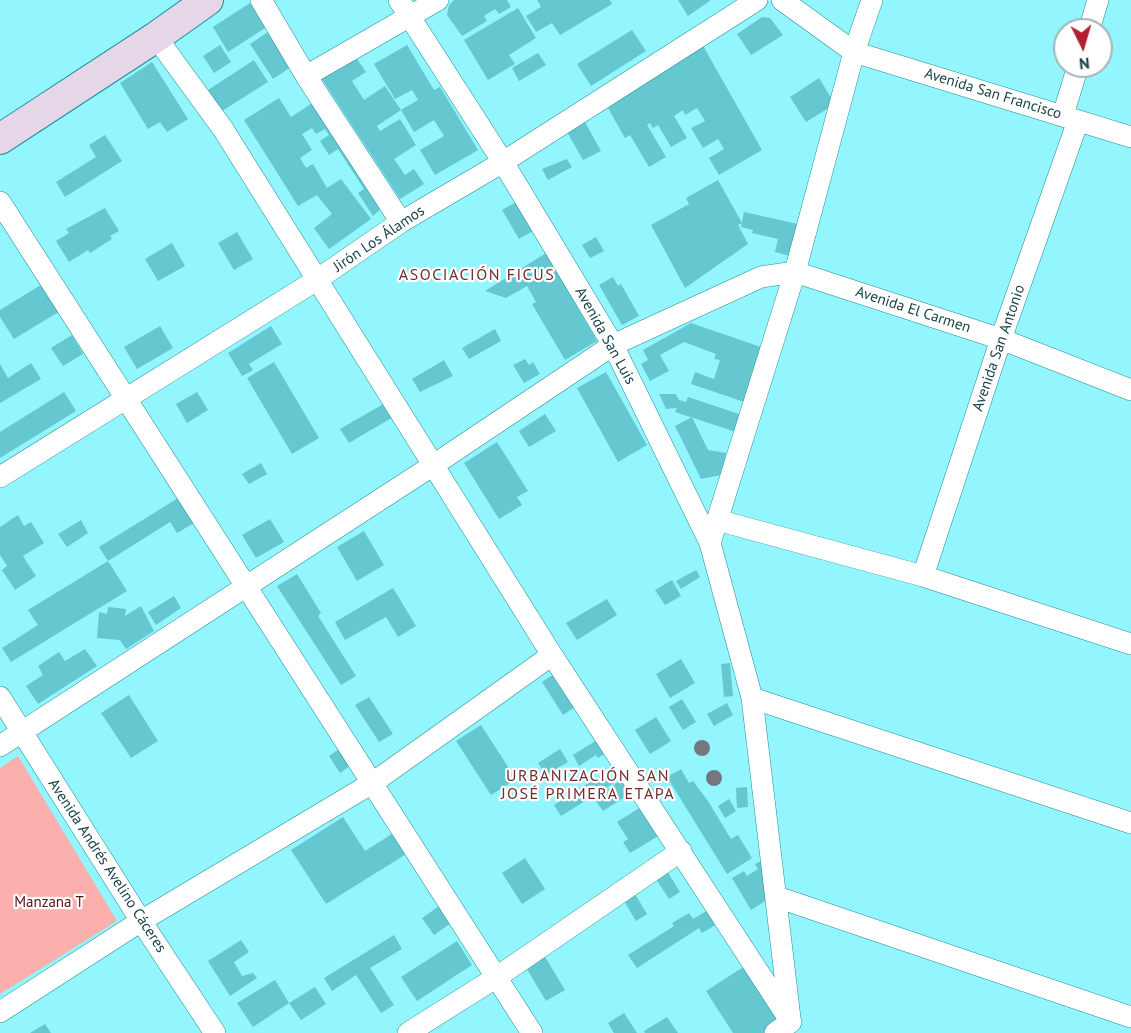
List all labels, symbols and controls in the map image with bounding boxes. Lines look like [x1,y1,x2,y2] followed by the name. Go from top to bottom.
[1053,18,1113,78] north arrow
[1078,54,1091,74] text: N
[922,65,1064,123] street label: Avenida San Francisco
[330,202,428,276] street label: Jirón Los Álamos
[399,265,555,285] district label: ASOCIACIÓN FICUS
[969,282,1029,414] street label: Avenida San Antonio
[853,283,973,337] street label: Avenida El Carmen
[571,284,639,388] street label: Avenida San Luis
[501,766,675,804] district label: URBANIZACIÓN SAN JOSÉ PRIMERA ETAPA
[44,776,170,956] street label: Avenida Andrés Avelino Cáceres
[14,894,84,912] park label: Manzana T

